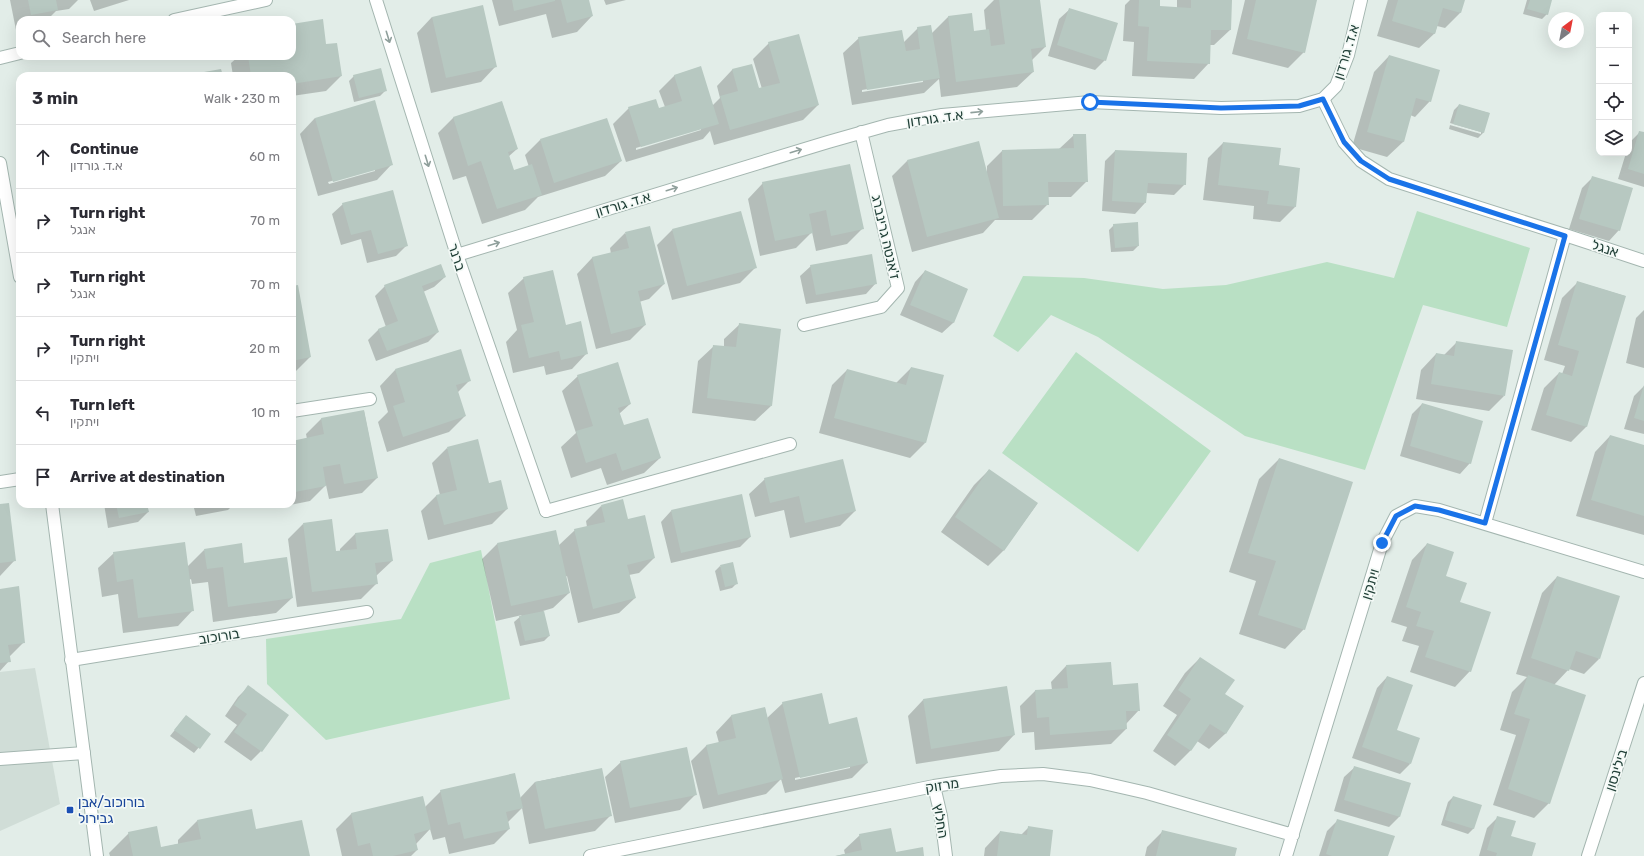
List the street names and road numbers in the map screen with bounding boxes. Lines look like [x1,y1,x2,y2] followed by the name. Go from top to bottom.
[1330,23,1363,82] street label: א.ד. גורדון
[906,106,964,131] street label: א.ד. גורדון
[594,188,653,221] street label: א.ד. גורדון
[867,193,904,281] street label: ז'אנטה גרינברג
[1589,236,1621,261] street label: אנגל
[444,241,469,273] street label: ברנר
[1358,567,1383,602] street label: ויתקין
[198,625,241,648] street label: בורוכוב
[1602,747,1631,793] street label: בילינסון
[924,774,960,797] street label: מרזוק
[929,802,952,840] street label: החלוץ

